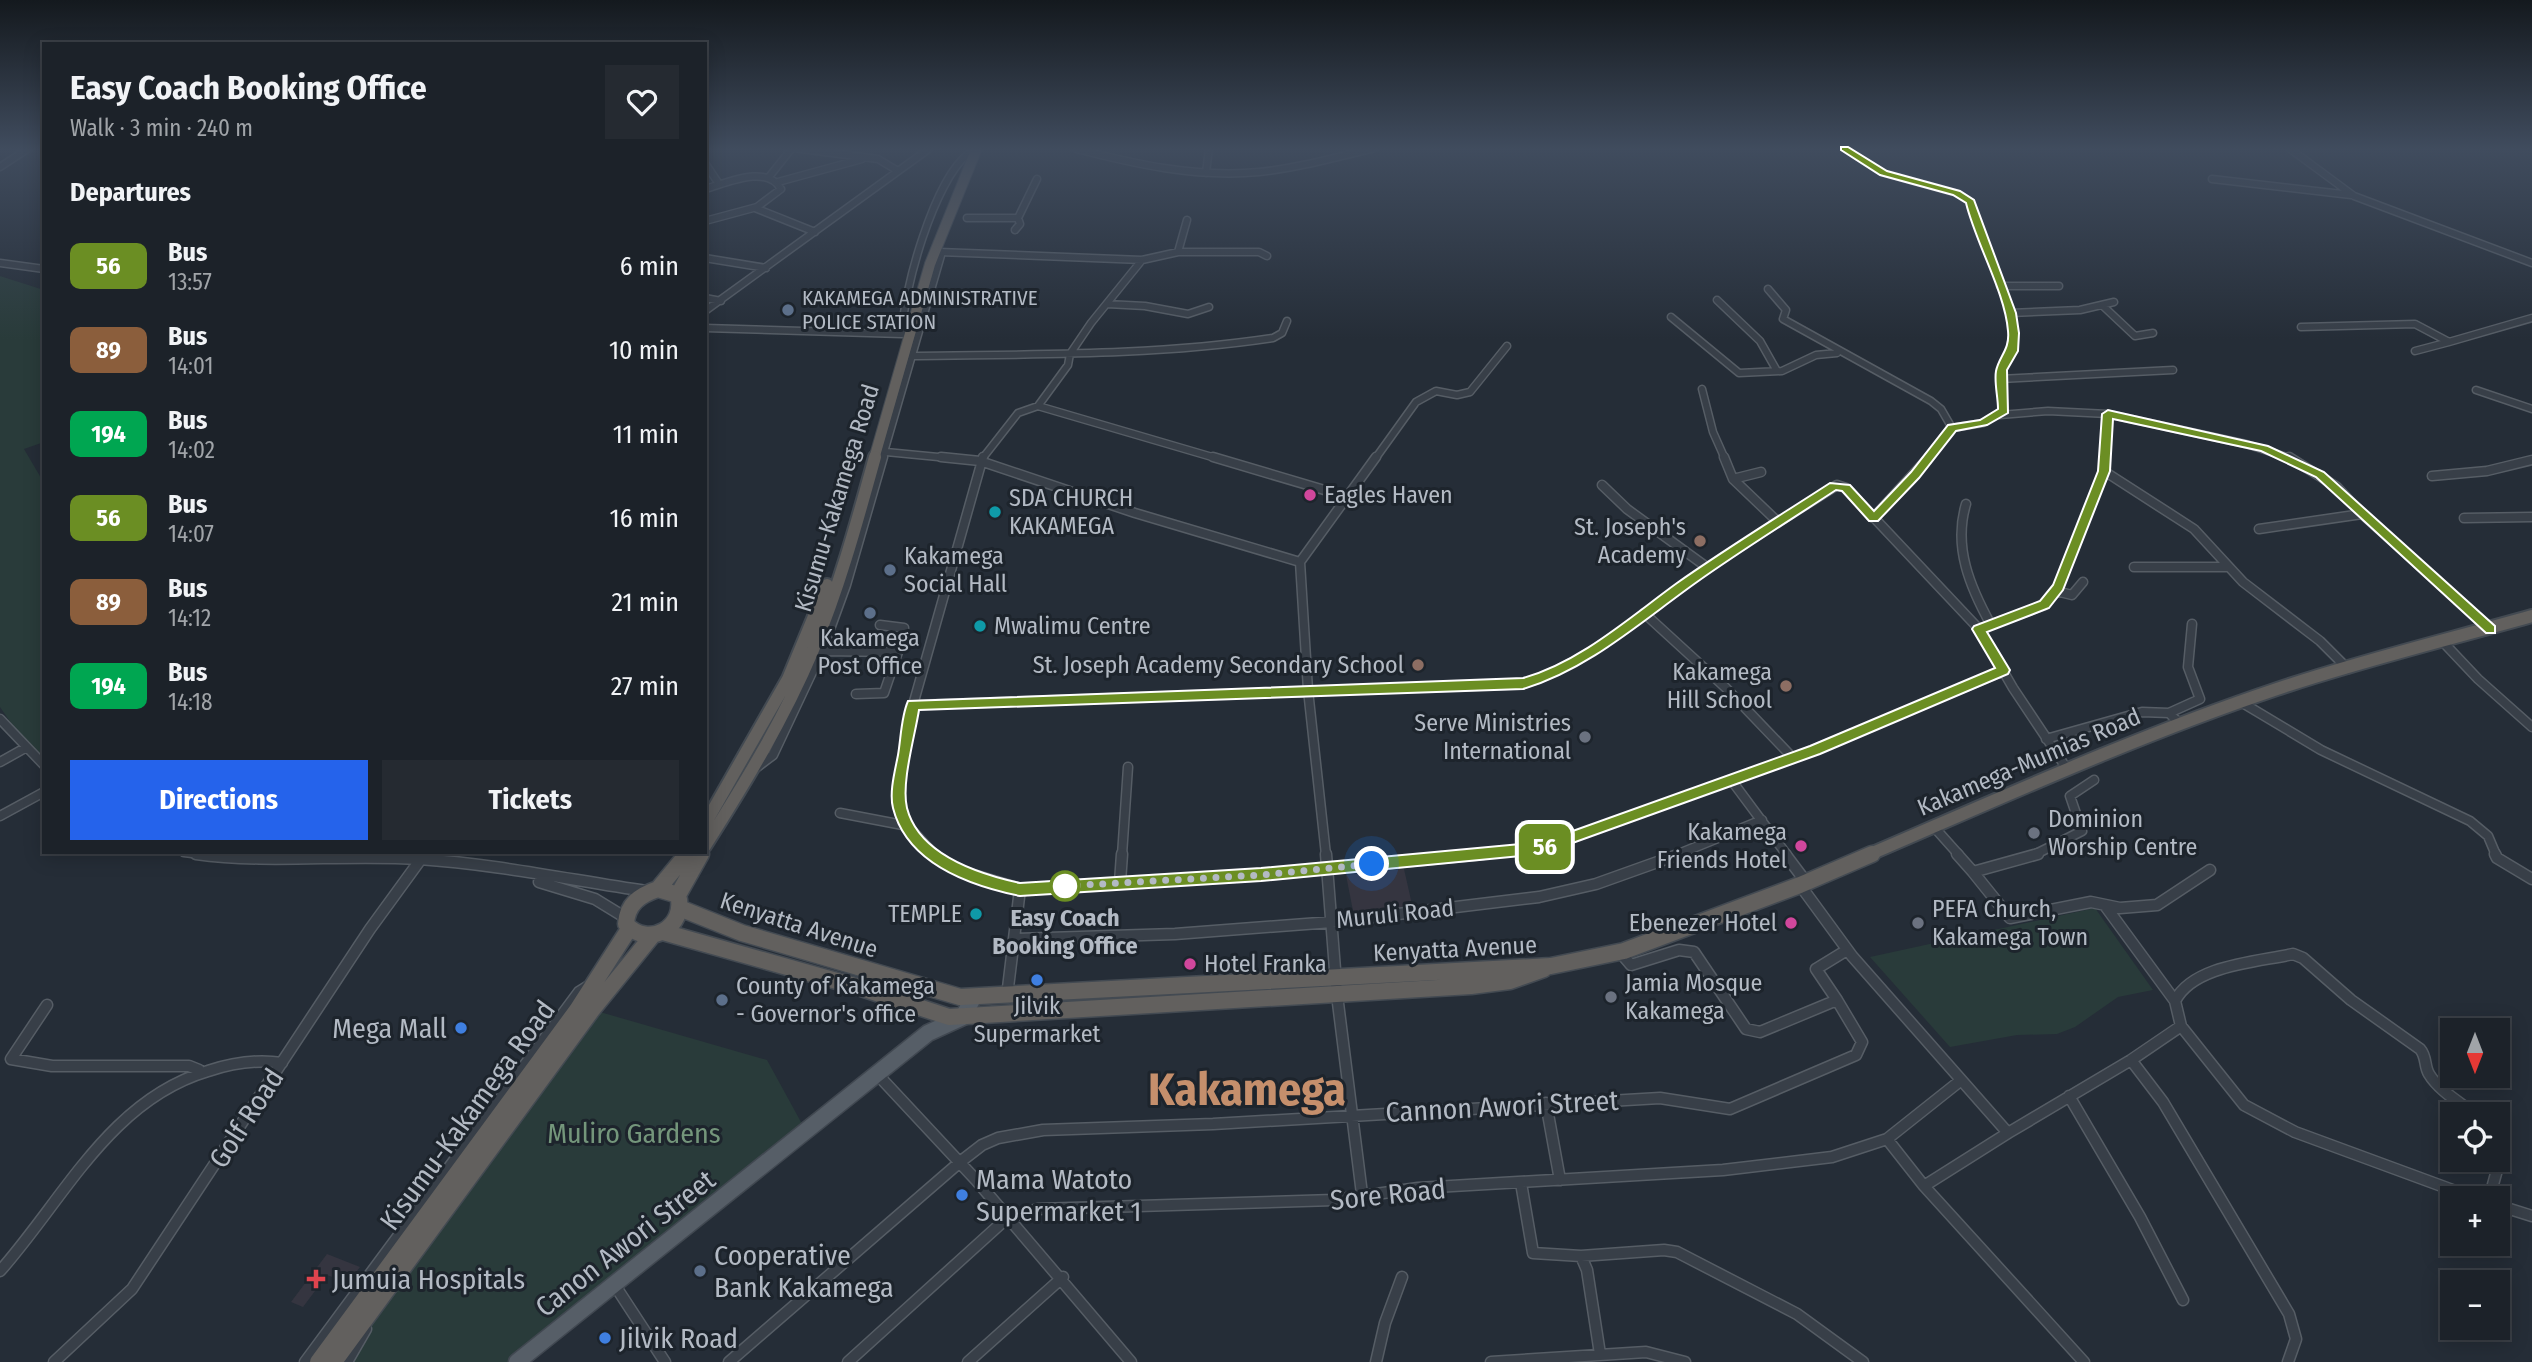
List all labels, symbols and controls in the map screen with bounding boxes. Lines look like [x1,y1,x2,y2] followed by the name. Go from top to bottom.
[605,65,679,139] button: heart
[70,68,427,108] text: Easy Coach Booking Office
[70,114,253,142] text: Walk · 3 min · 240 m
[70,177,191,208] text: Departures
[168,237,207,268] text: Bus
[620,251,679,282] text: 6 min
[96,252,121,280] text: 56
[168,268,212,296] text: 13:57
[802,285,1038,335] place label: KAKAMEGA ADMINISTRATIVE POLICE STATION
[780,302,796,318] marker: KAKAMEGA ADMINISTRATIVE POLICE STATION
[168,321,207,352] text: Bus
[609,335,679,366] text: 10 min
[96,336,121,364] text: 89
[168,352,213,380] text: 14:01
[789,381,885,615] street label: Kisumu-Kakamega Road
[168,405,207,436] text: Bus
[613,419,679,450] text: 11 min
[91,420,126,448] text: 194
[168,436,215,464] text: 14:02
[1324,481,1453,509] place label: Eagles Haven
[1009,484,1133,540] place label: SDA CHURCH KAKAMEGA
[1302,487,1318,503] marker: Eagles Haven
[168,489,207,520] text: Bus
[610,503,679,534] text: 16 min
[96,504,121,532] text: 56
[987,504,1003,520] marker: SDA CHURCH KAKAMEGA
[1574,513,1686,569] place label: St. Joseph's Academy
[168,520,214,548] text: 14:07
[1692,533,1708,549] marker: St. Joseph's Academy
[904,542,1007,598] place label: Kakamega Social Hall
[882,562,898,578] marker: Kakamega Social Hall
[168,573,207,604] text: Bus
[612,587,679,618] text: 21 min
[96,588,121,616] text: 89
[168,604,211,632] text: 14:12
[862,605,878,621] marker: Kakamega Post Office
[994,612,1151,640] place label: Mwalimu Centre
[972,618,988,634] marker: Mwalimu Centre
[818,624,922,680] place label: Kakamega Post Office
[1033,651,1404,679] place label: St. Joseph Academy Secondary School
[168,657,207,688] text: Bus
[1410,657,1426,673] marker: St. Joseph Academy Secondary School
[1667,658,1772,714] place label: Kakamega Hill School
[611,671,679,702] text: 27 min
[91,672,126,700] text: 194
[1778,678,1794,694] marker: Kakamega Hill School
[168,688,213,716] text: 14:18
[1913,702,2145,822] street label: Kakamega-Mumias Road
[1414,709,1571,765] place label: Serve Ministries International
[1577,729,1593,745] marker: Serve Ministries International
[70,760,368,840] button: Directions
[382,760,679,840] button: Tickets
[2048,805,2197,861] place label: Dominion Worship Centre
[1657,818,1787,874] place label: Kakamega Friends Hotel
[1514,824,1576,870] line badge: 56
[2026,825,2042,841] marker: Dominion Worship Centre
[1533,833,1557,861] text: 56
[1793,838,1809,854] marker: Kakamega Friends Hotel
[1354,846,1389,881] your location
[1050,871,1080,901] marker: Easy Coach Booking Office
[717,886,881,964] street label: Kenyatta Avenue
[1335,894,1455,934] street label: Muruli Road
[1932,895,2088,951] place label: PEFA Church, Kakamega Town
[888,900,962,928] place label: TEMPLE
[992,904,1138,960] place label: Easy Coach Booking Office
[968,906,984,922] marker: TEMPLE
[1629,909,1777,937] place label: Ebenezer Hotel
[1783,915,1799,931] marker: Ebenezer Hotel
[1910,915,1926,931] marker: PEFA Church, Kakamega Town
[1372,931,1538,967] street label: Kenyatta Avenue
[1204,950,1327,978] place label: Hotel Franka
[1182,956,1198,972] marker: Hotel Franka
[1625,969,1762,1025] place label: Jamia Mosque Kakamega
[736,972,935,1028] place label: County of Kakamega - Governor's office
[1029,972,1045,988] marker: Jilvik Supermarket
[1603,989,1619,1005] marker: Jamia Mosque Kakamega
[714,992,730,1008] marker: County of Kakamega - Governor's office
[974,992,1101,1048] place label: Jilvik Supermarket
[373,994,562,1237] street label: Kisumu-Kakamega Road
[332,1012,447,1045] place label: Mega Mall
[2440,1018,2510,1088] north arrow
[2440,1018,2510,1340] map controls
[453,1020,469,1036] marker: Mega Mall
[1148,1062,1346,1117] district label: Kakamega
[202,1063,291,1174] street label: Golf Road
[1385,1084,1620,1129] street label: Cannon Awori Street
[2440,1102,2510,1172] button: locate
[547,1117,721,1150] park label: Muliro Gardens
[529,1163,722,1324] street label: Canon Awori Street
[976,1163,1141,1228] place label: Mama Watoto Supermarket 1
[1329,1172,1447,1217] street label: Sore Road
[2440,1186,2510,1256] button: +
[954,1187,970,1203] marker: Mama Watoto Supermarket 1
[714,1239,894,1304] place label: Cooperative Bank Kakamega
[332,1263,525,1296] place label: Jumuia Hospitals
[692,1263,708,1279] marker: Cooperative Bank Kakamega
[306,1269,326,1289] marker: Jumuia Hospitals
[2440,1270,2510,1340] button: −
[619,1322,738,1355] place label: Jilvik Road
[597,1330,613,1346] marker: Jilvik Road

